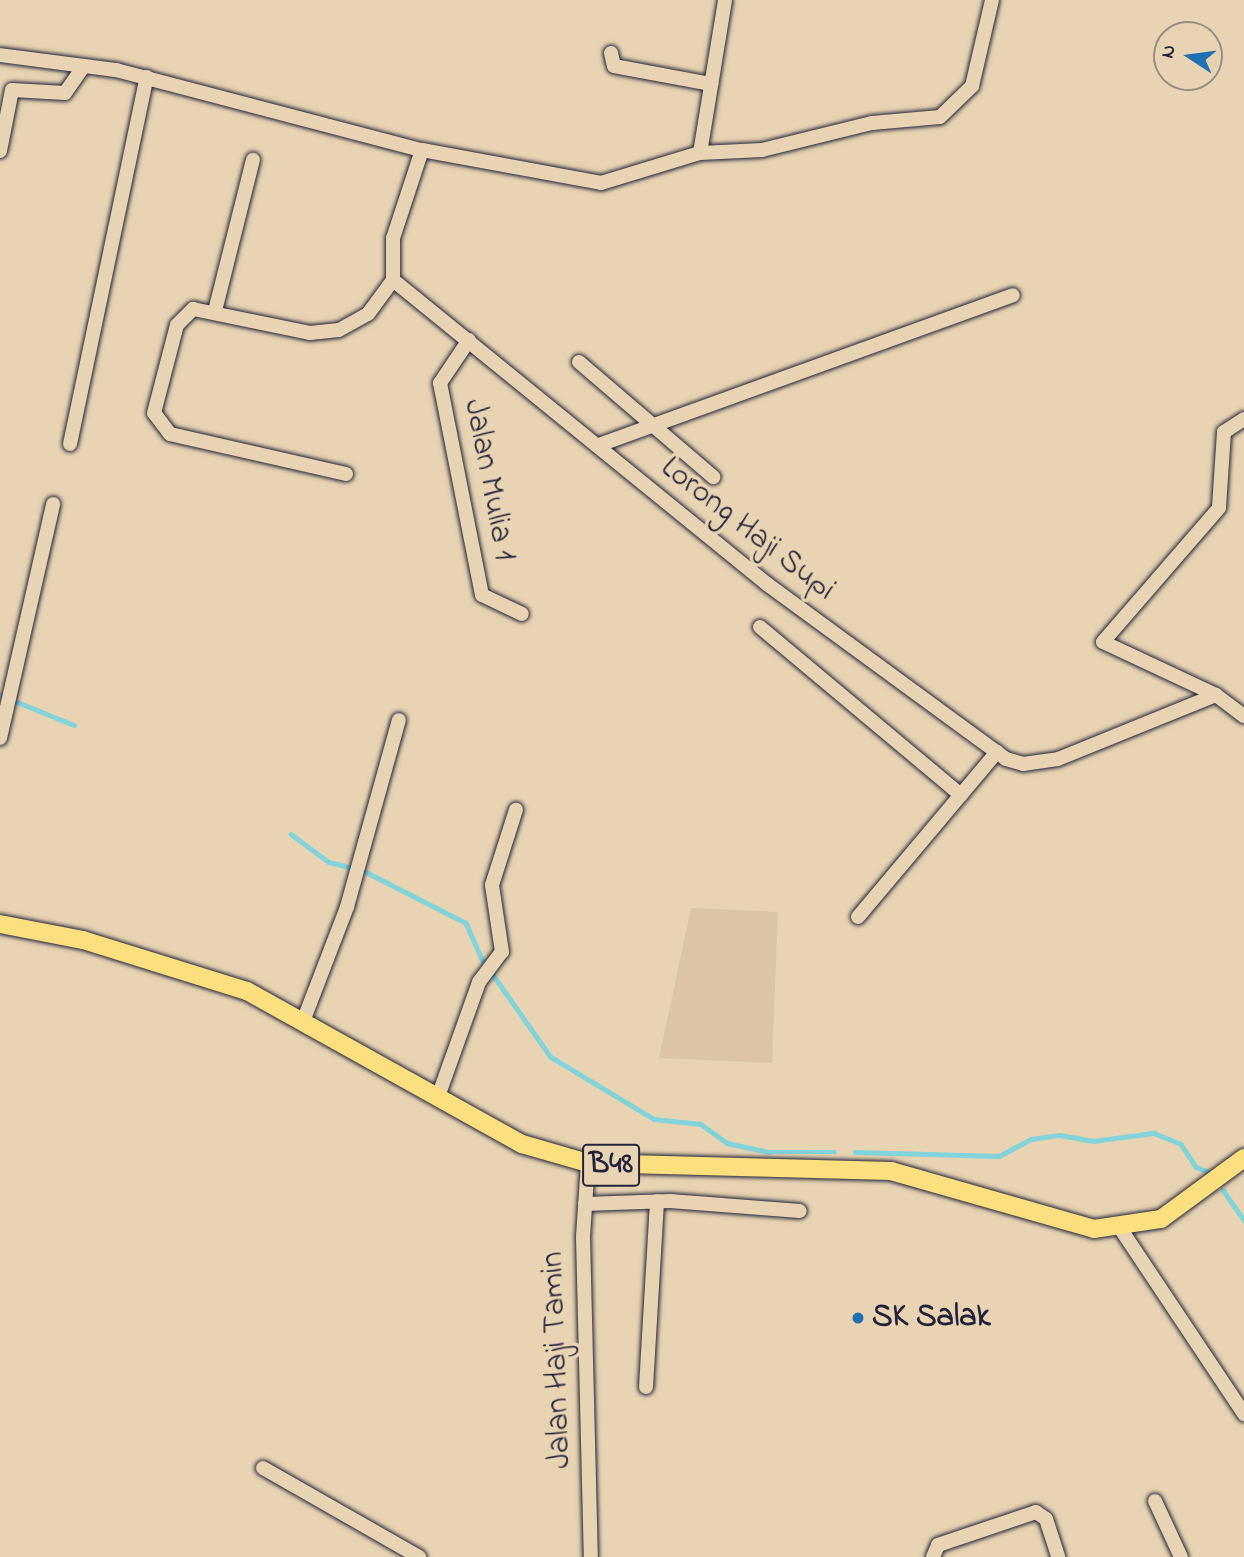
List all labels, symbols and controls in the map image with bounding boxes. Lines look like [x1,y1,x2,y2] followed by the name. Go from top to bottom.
[1153,21,1223,91] north arrow
[1154,42,1184,61] text: N
[454,396,522,564] street label: Jalan Mulia 1
[652,450,842,610] street label: Lorong Haji Supi
[581,1138,641,1191] road number: B48
[535,1251,581,1469] street label: Jalan Haji Tamin
[872,1299,991,1337] place label: SK Salak
[850,1310,866,1326] marker: SK Salak

